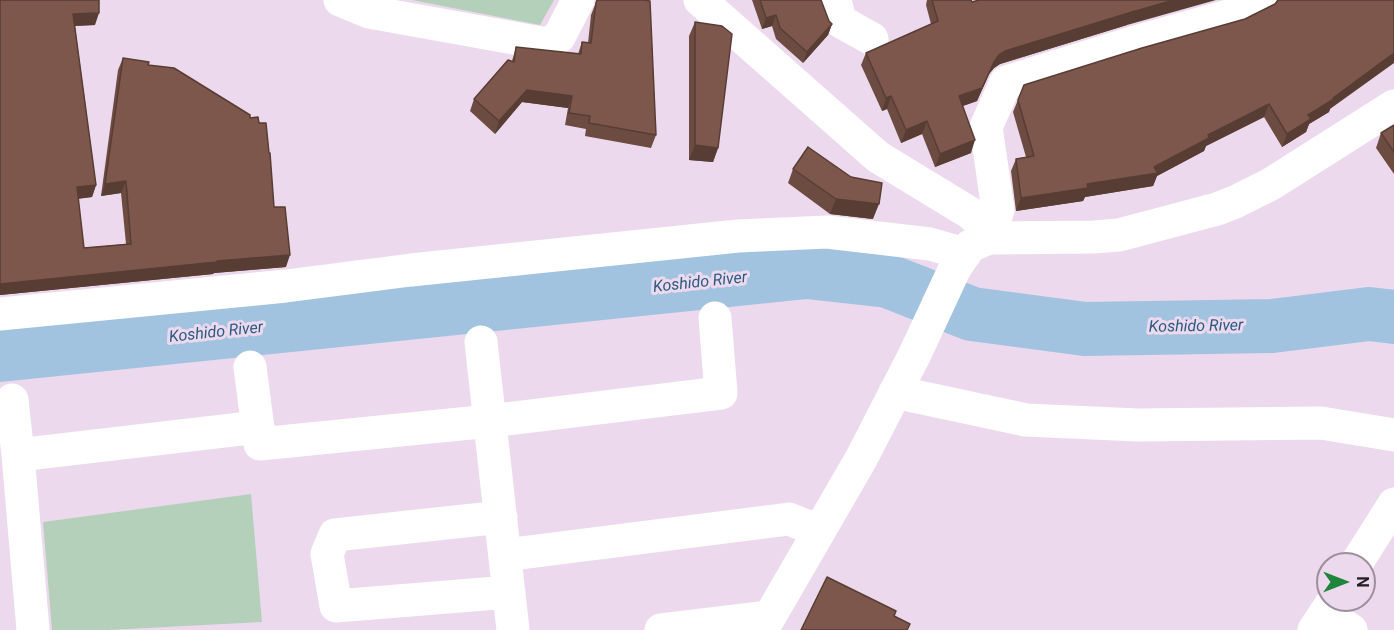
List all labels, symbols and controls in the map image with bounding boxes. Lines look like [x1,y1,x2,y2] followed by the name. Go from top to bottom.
[652,269,748,297] water label: Koshido River
[1149,317,1243,337] water label: Koshido River
[168,319,264,347] water label: Koshido River
[1316,552,1376,612] north arrow
[1353,576,1372,588] text: N

